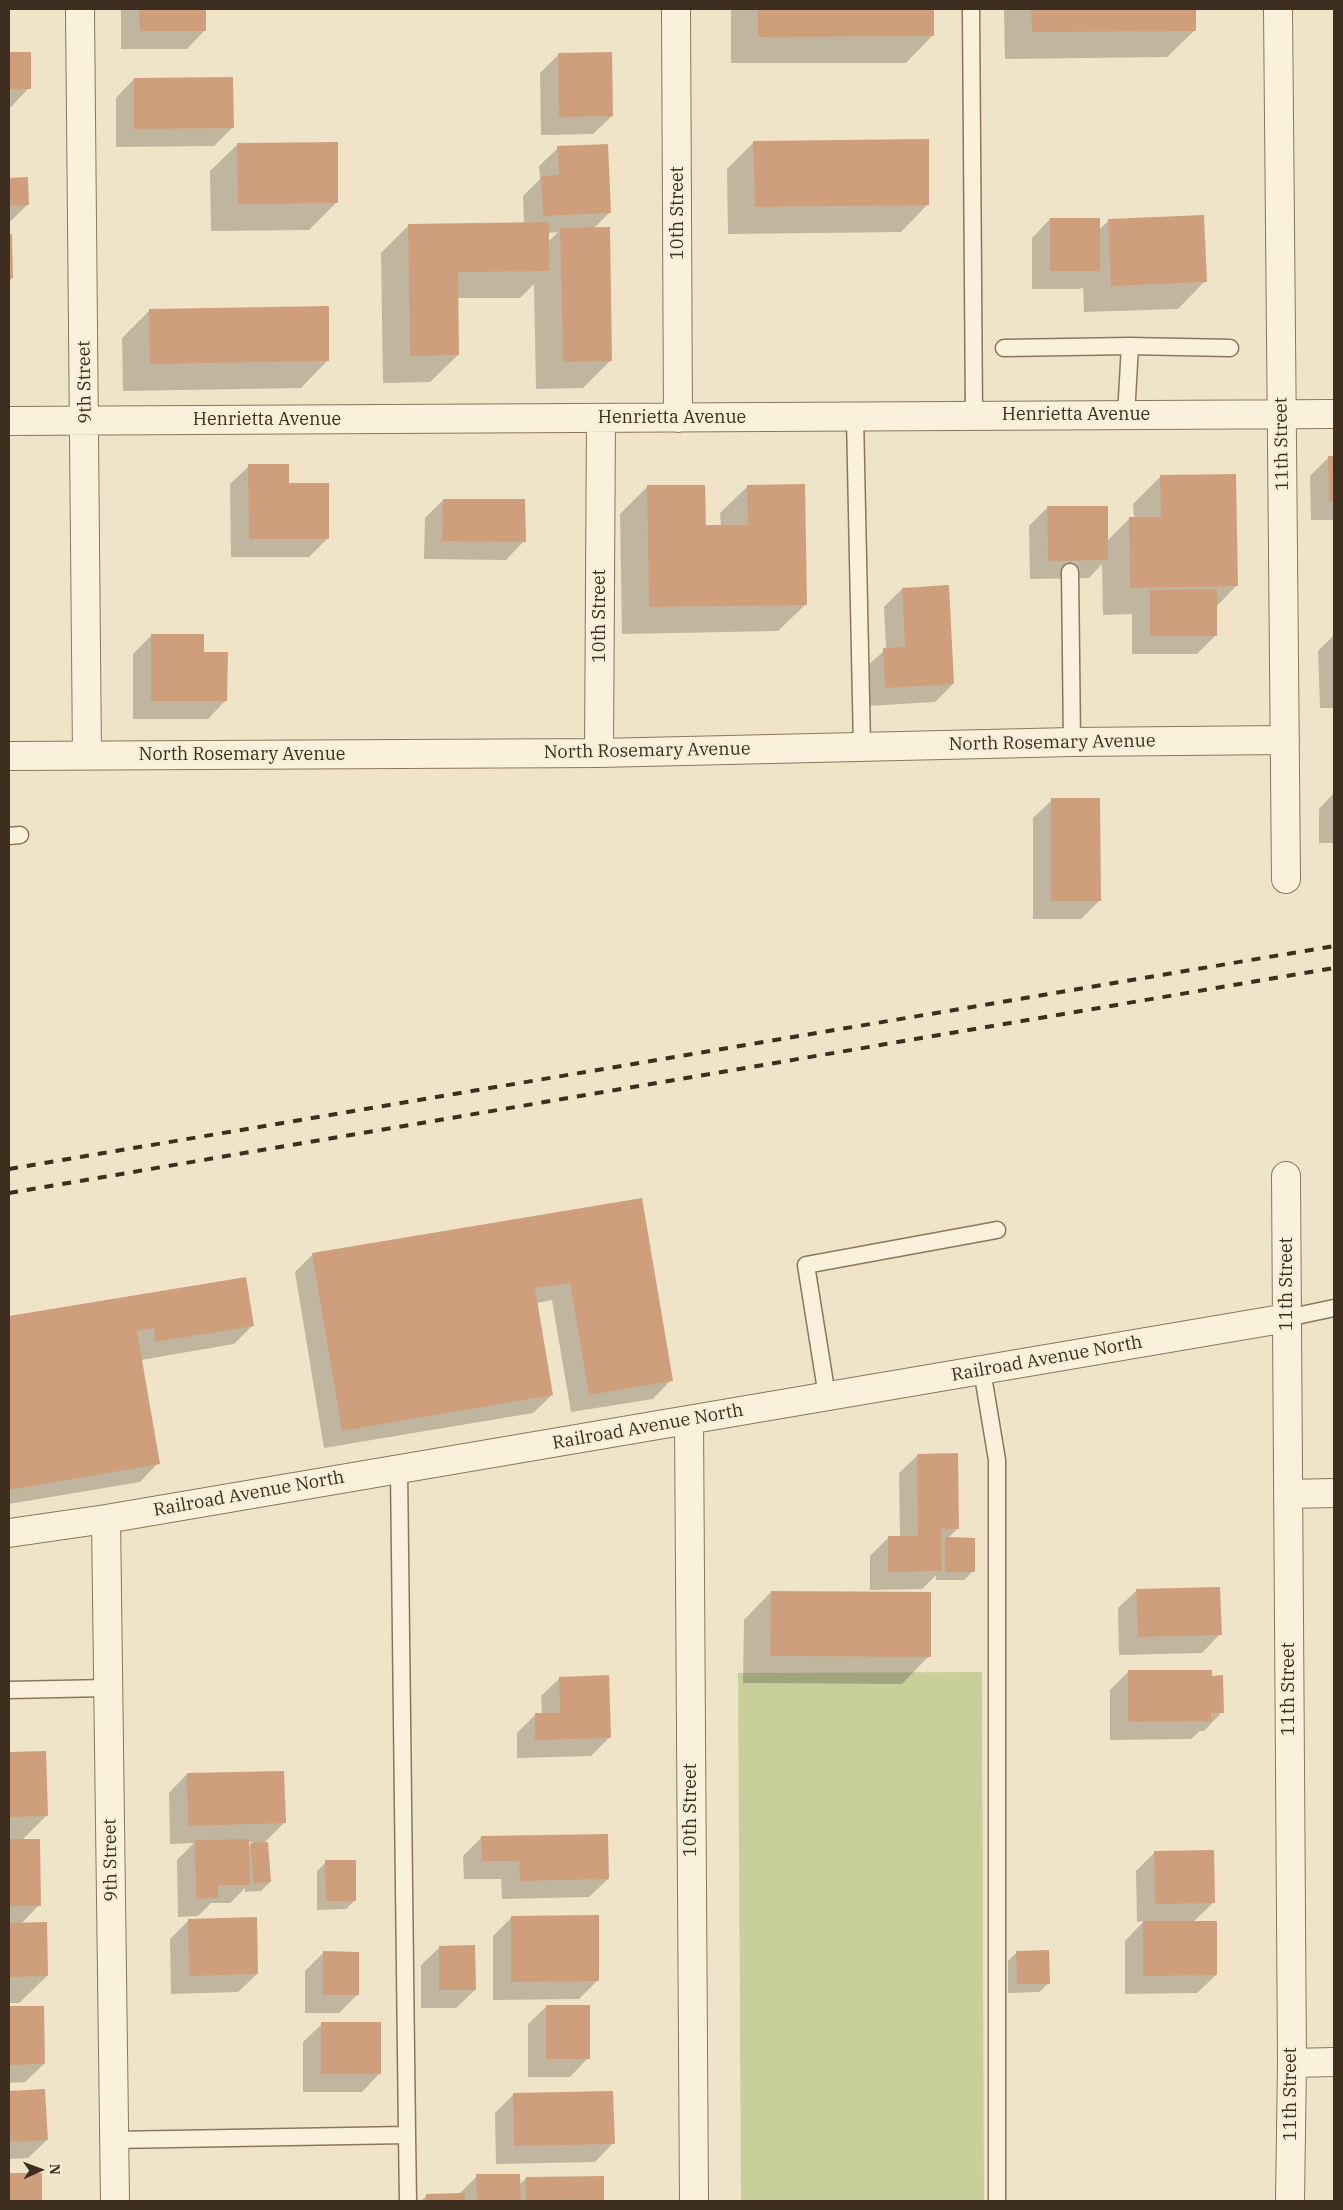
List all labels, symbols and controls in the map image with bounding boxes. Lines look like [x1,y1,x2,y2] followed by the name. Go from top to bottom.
[667,166,689,260] street label: 10th Street
[73,340,97,424] street label: 9th Street
[1270,397,1294,491] street label: 11th Street
[1002,404,1150,426] street label: Henrietta Avenue
[598,407,746,429] street label: Henrietta Avenue
[193,409,341,431] street label: Henrietta Avenue
[589,569,611,663] street label: 10th Street
[948,730,1156,756] street label: North Rosemary Avenue
[543,738,751,764] street label: North Rosemary Avenue
[139,744,345,766] street label: North Rosemary Avenue
[1276,1237,1298,1331] street label: 11th Street
[950,1332,1144,1386] street label: Railroad Avenue North
[551,1400,745,1454] street label: Railroad Avenue North
[152,1467,346,1521] street label: Railroad Avenue North
[1278,1642,1300,1736] street label: 11th Street
[680,1763,702,1857] street label: 10th Street
[99,1818,123,1902] street label: 9th Street
[1280,2047,1302,2141] street label: 11th Street
[15,2145,65,2195] north arrow
[46,2164,64,2175] text: N

